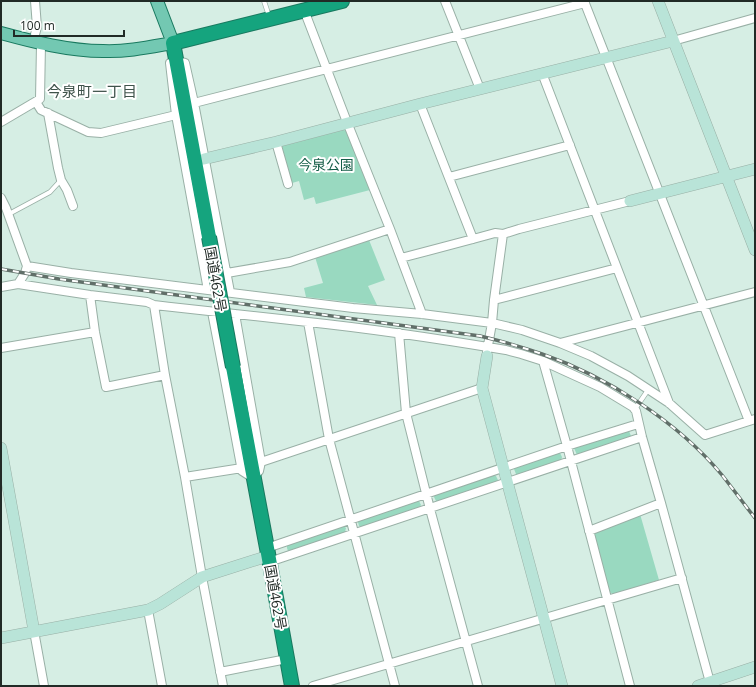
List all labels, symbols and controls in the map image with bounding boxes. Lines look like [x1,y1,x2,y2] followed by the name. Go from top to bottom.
[14,12,124,38] scale bar
[20,17,55,34] text: 100 m
[47,81,137,101] district label: 今泉町一丁目
[298,155,354,174] park label: 今泉公園
[201,245,231,313] street label: 国道462号
[261,563,291,631] street label: 国道462号

